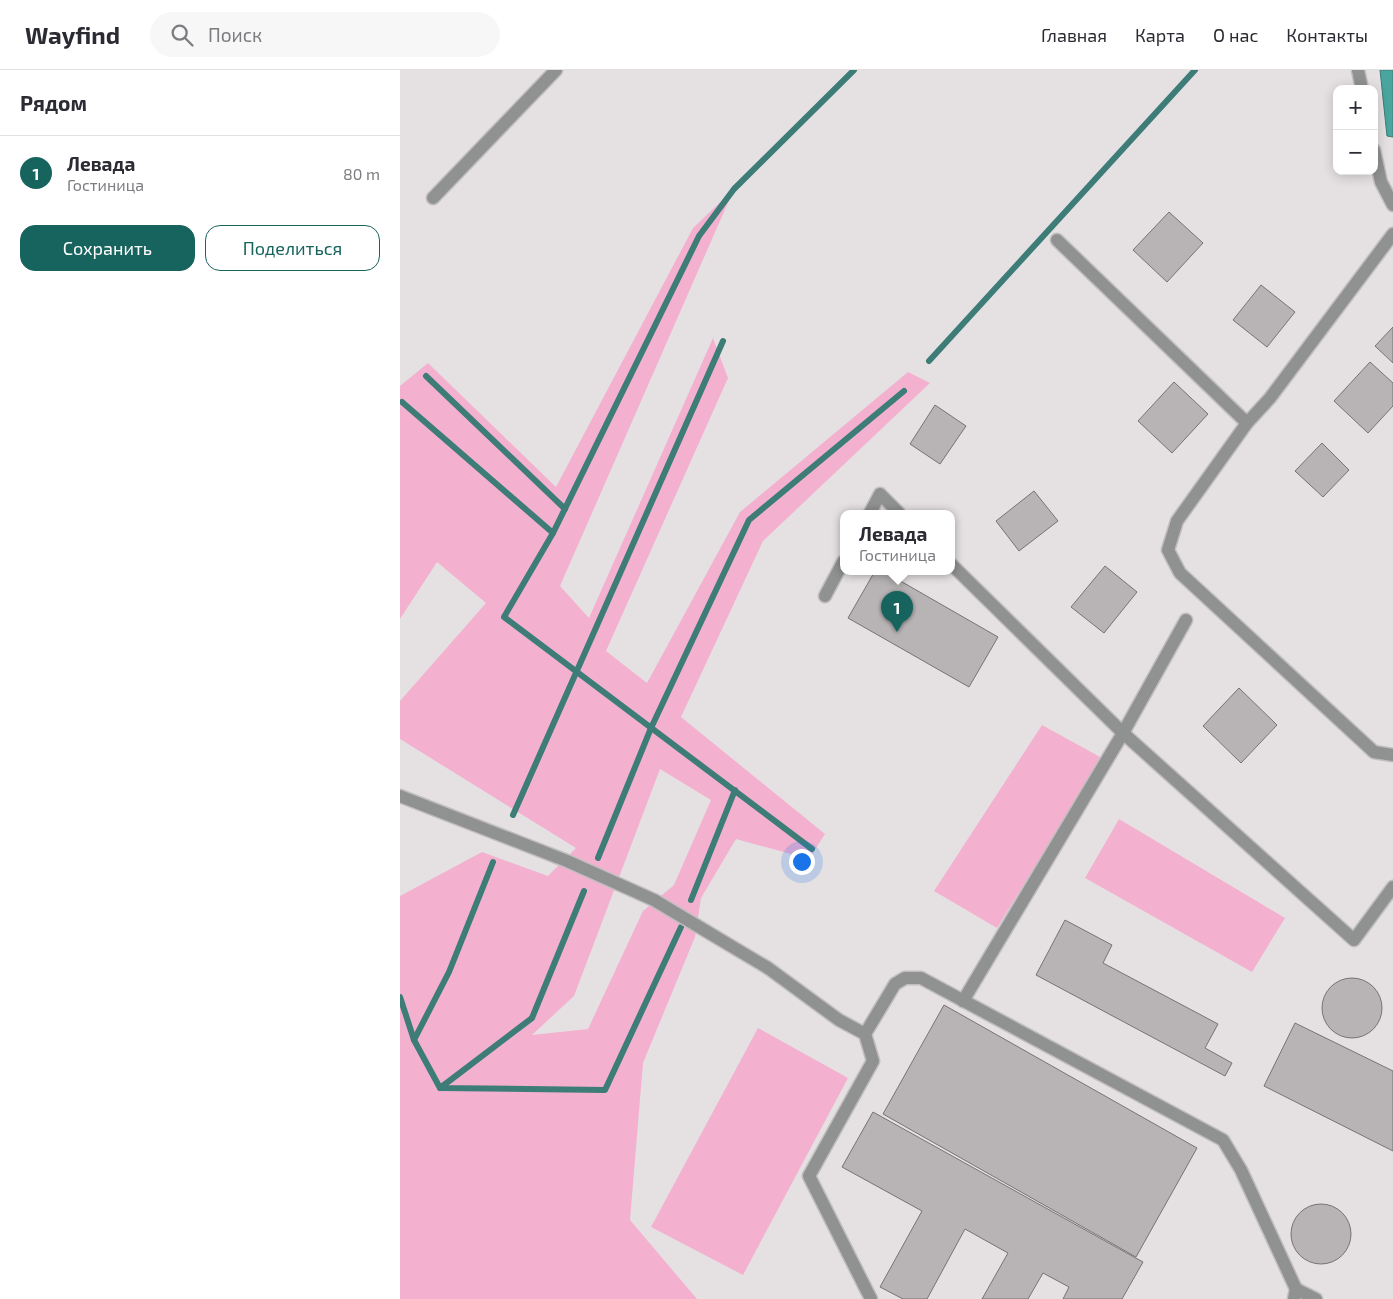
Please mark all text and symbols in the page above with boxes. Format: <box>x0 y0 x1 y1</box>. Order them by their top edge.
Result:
search box <box>150 12 500 57</box>
text: Wayfind <box>25 20 120 49</box>
icon: search <box>168 21 196 49</box>
text: Поиск <box>208 23 262 46</box>
text: Главная <box>1041 24 1107 46</box>
text: Карта <box>1135 24 1185 46</box>
text: О нас <box>1213 24 1258 46</box>
text: Контакты <box>1286 24 1368 46</box>
map controls <box>1333 85 1378 175</box>
button: + <box>1333 85 1378 130</box>
text: Рядом <box>20 90 87 115</box>
button: − <box>1333 130 1378 175</box>
text: Левада <box>67 152 135 175</box>
text: 1 <box>33 164 39 183</box>
text: 80 m <box>343 164 380 183</box>
text: Гостиница <box>67 175 144 194</box>
button: Сохранить <box>20 225 195 271</box>
button: Поделиться <box>205 225 380 271</box>
popup <box>840 510 955 575</box>
text: Левада <box>859 522 927 545</box>
text: Гостиница <box>859 545 936 564</box>
pin: 1 <box>881 591 913 632</box>
your location <box>789 849 815 875</box>

